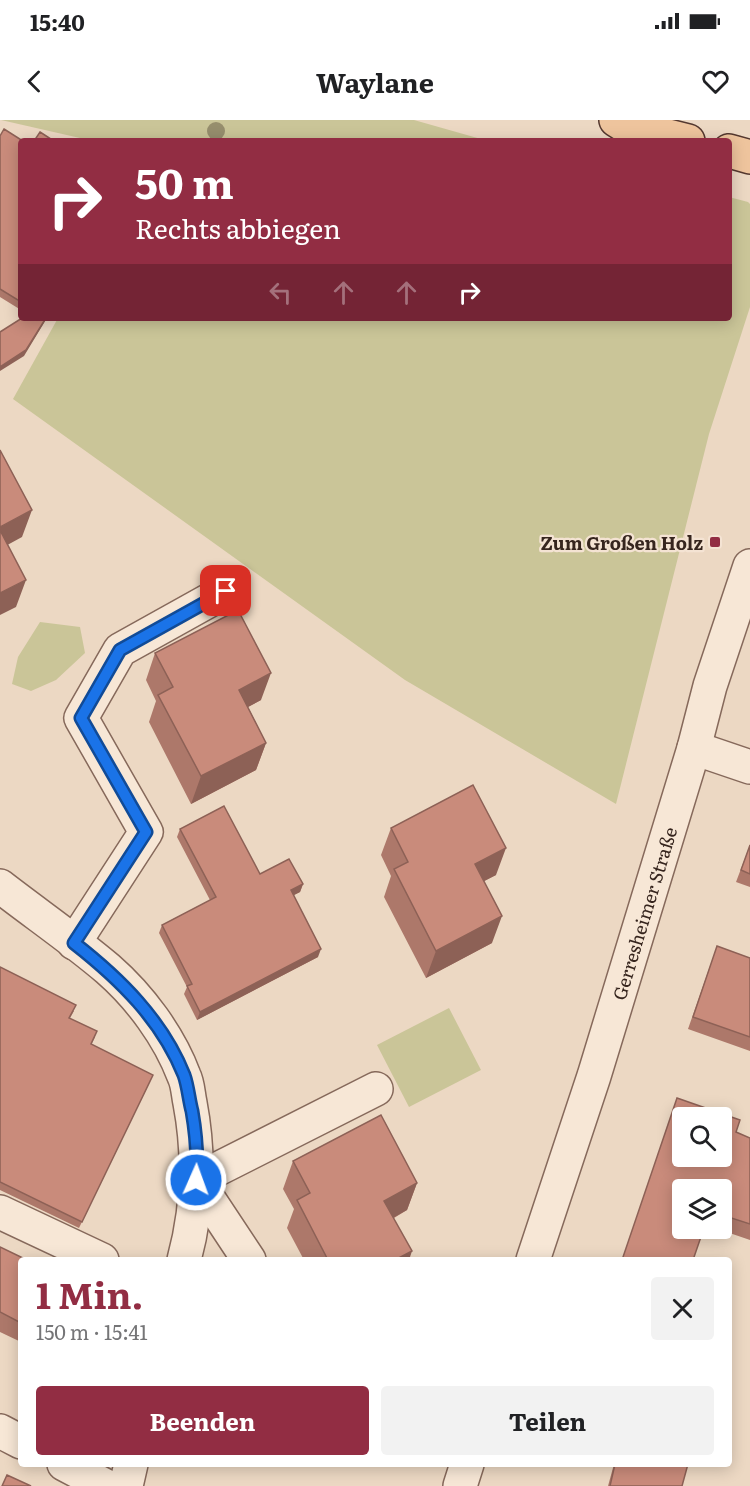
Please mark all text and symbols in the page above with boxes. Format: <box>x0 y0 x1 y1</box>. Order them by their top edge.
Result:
text: 15:40 <box>30 5 85 38</box>
text: Waylane <box>316 61 434 101</box>
icon: back <box>18 65 51 98</box>
icon: heart <box>699 65 732 98</box>
text: 50 m <box>135 150 234 212</box>
icon: right <box>36 162 114 240</box>
text: Rechts abbiegen <box>135 207 341 247</box>
icon: left <box>264 276 297 309</box>
icon: ahead <box>327 276 360 309</box>
icon: ahead <box>390 276 423 309</box>
icon: right <box>453 276 486 309</box>
place label: Zum Großen Holz <box>540 529 703 556</box>
marker: Zum Großen Holz <box>708 535 722 549</box>
pin <box>200 565 251 616</box>
icon: arrive <box>209 574 242 607</box>
street label: Gerresheimer Straße <box>604 823 683 1003</box>
map controls <box>672 1107 732 1239</box>
button: search <box>672 1107 732 1167</box>
position arrow <box>164 1148 228 1212</box>
button: layers <box>672 1179 732 1239</box>
text: 1 Min. <box>36 1267 143 1320</box>
button: close <box>651 1277 714 1340</box>
text: 150 m · 15:41 <box>36 1316 148 1346</box>
button: Beenden <box>36 1386 369 1455</box>
button: Teilen <box>381 1386 714 1455</box>

